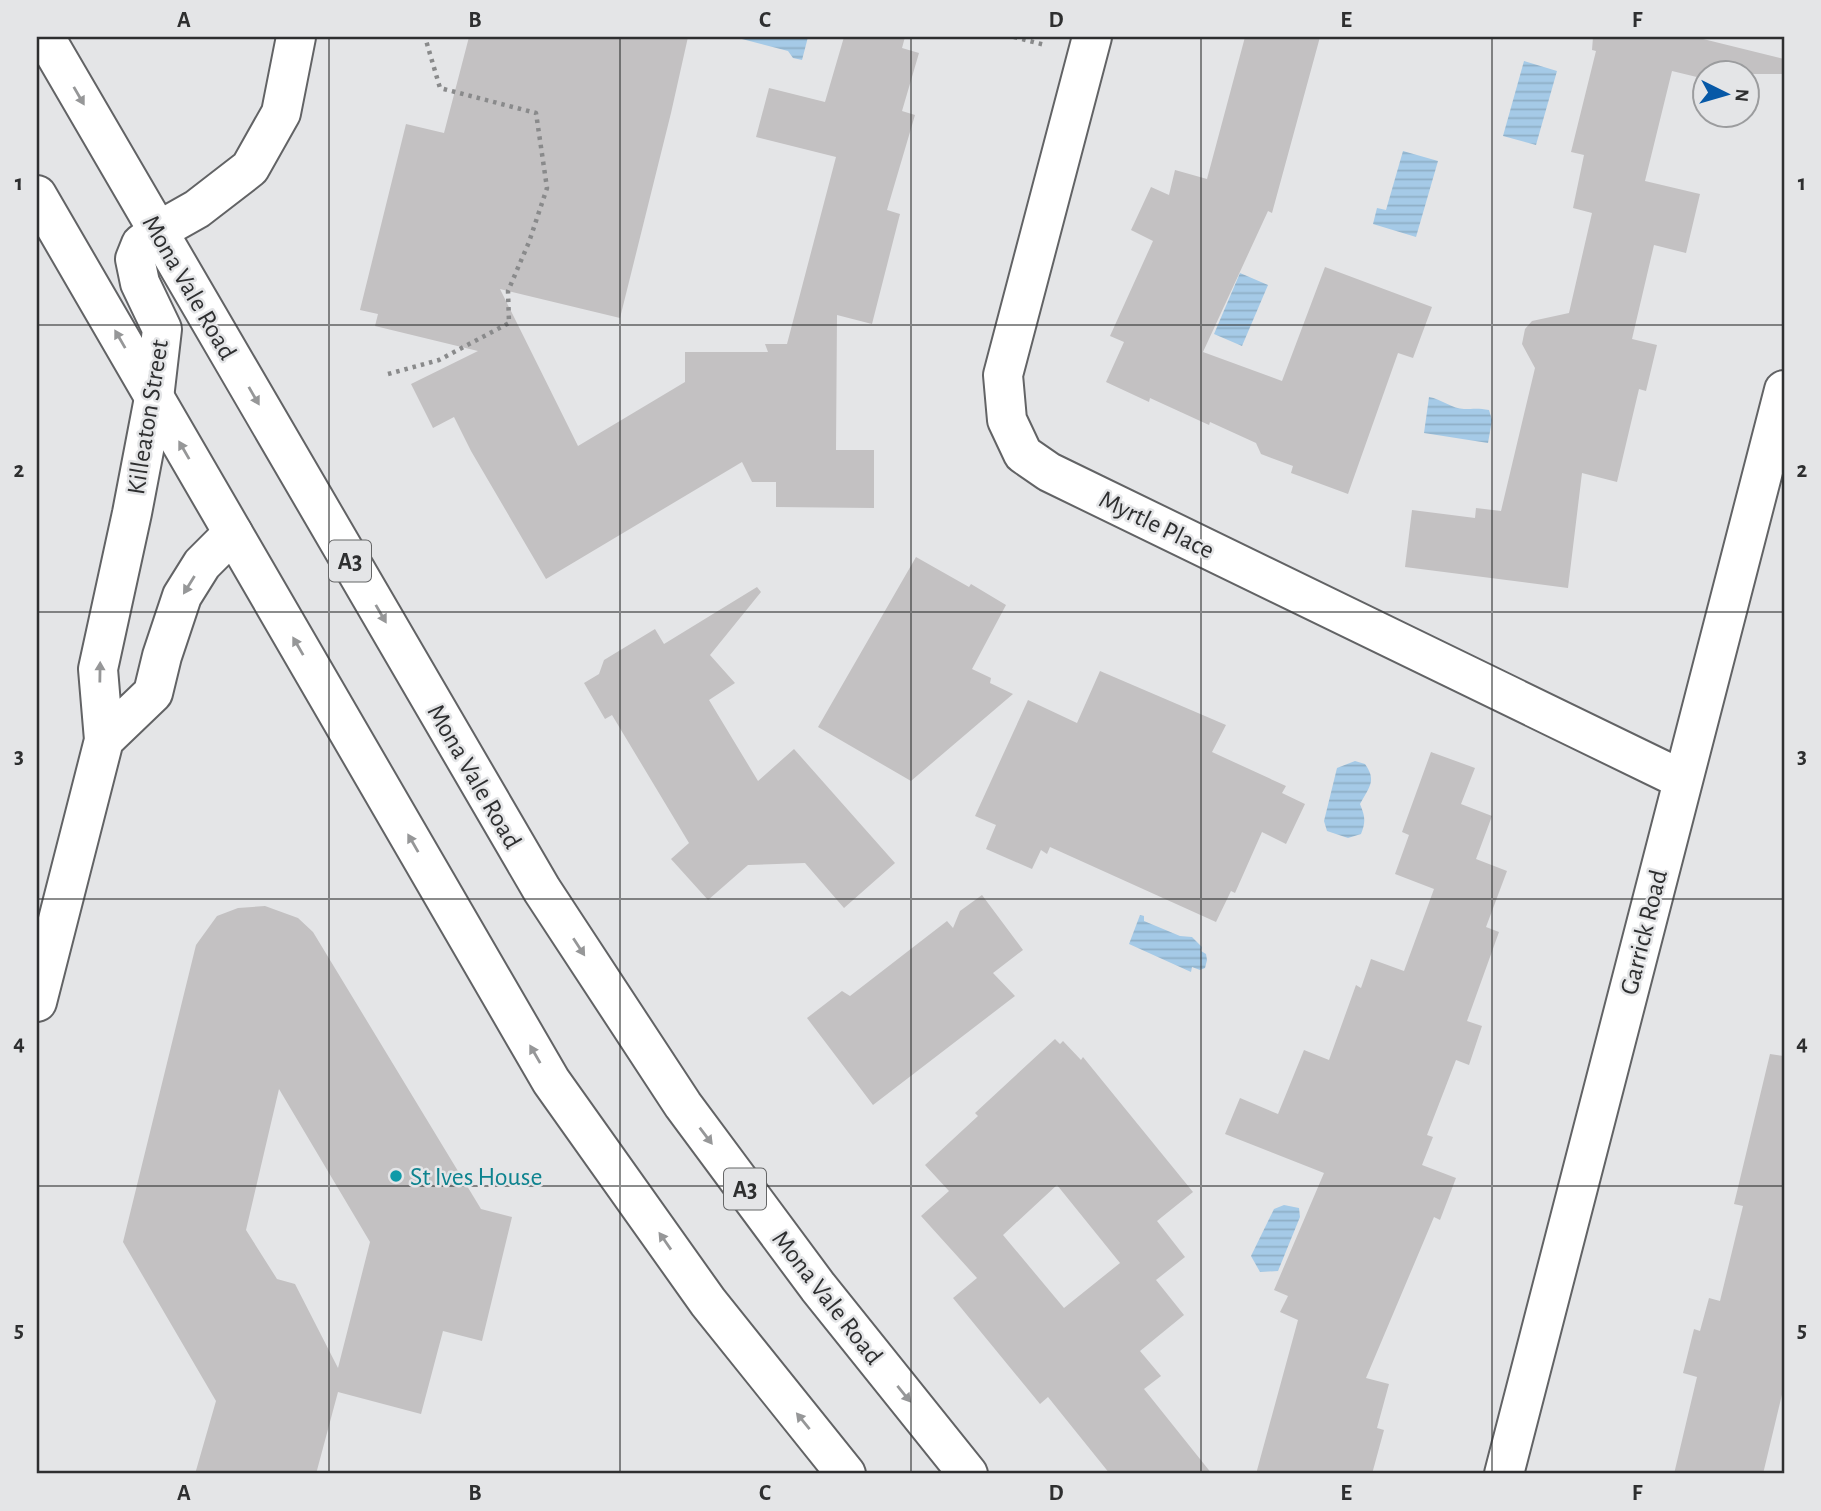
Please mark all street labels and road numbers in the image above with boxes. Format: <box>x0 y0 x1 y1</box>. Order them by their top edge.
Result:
street label: Mona Vale Road <box>137 211 241 364</box>
street label: Killeaton Street <box>123 338 173 497</box>
street label: Myrtle Place <box>1095 486 1218 564</box>
road number: A3 <box>329 540 371 582</box>
street label: Mona Vale Road <box>422 700 526 853</box>
street label: Garrick Road <box>1616 867 1672 998</box>
road number: A3 <box>724 1168 766 1210</box>
street label: Mona Vale Road <box>767 1226 887 1369</box>

